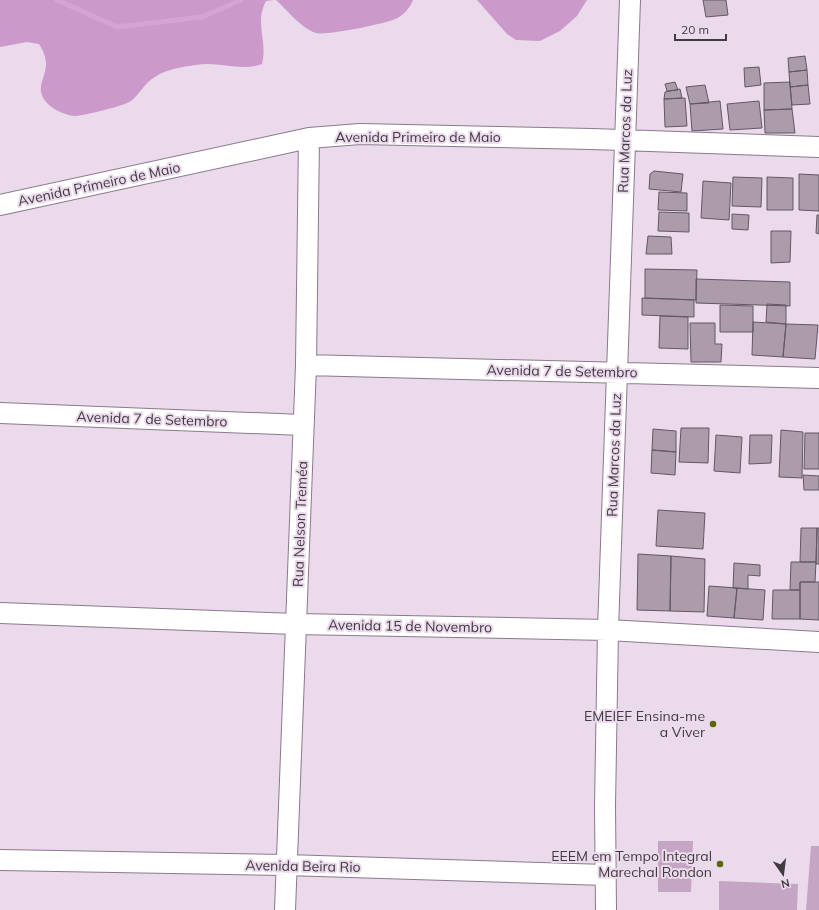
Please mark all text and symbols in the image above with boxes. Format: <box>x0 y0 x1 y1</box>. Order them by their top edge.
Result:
scale bar <box>675 16 726 42</box>
text: 20 m <box>681 22 709 37</box>
street label: Rua Marcos da Luz <box>614 69 636 193</box>
street label: Avenida Primeiro de Maio <box>335 128 501 146</box>
street label: Avenida Primeiro de Maio <box>16 158 182 210</box>
street label: Avenida 7 de Setembro <box>486 361 638 381</box>
street label: Rua Marcos da Luz <box>603 393 625 517</box>
street label: Avenida 7 de Setembro <box>76 407 228 431</box>
street label: Rua Nelson Treméa <box>289 461 311 587</box>
street label: Avenida 15 de Novembro <box>328 616 492 636</box>
place label: EMEIEF Ensina-me a Viver <box>584 707 706 741</box>
marker: EMEIEF Ensina-me a Viver <box>708 719 718 729</box>
place label: EEEM em Tempo Integral Marechal Rondon <box>551 847 712 881</box>
north arrow <box>763 854 803 894</box>
street label: Avenida Beira Rio <box>245 856 361 876</box>
marker: EEEM em Tempo Integral Marechal Rondon <box>715 859 725 869</box>
text: N <box>780 876 791 892</box>

